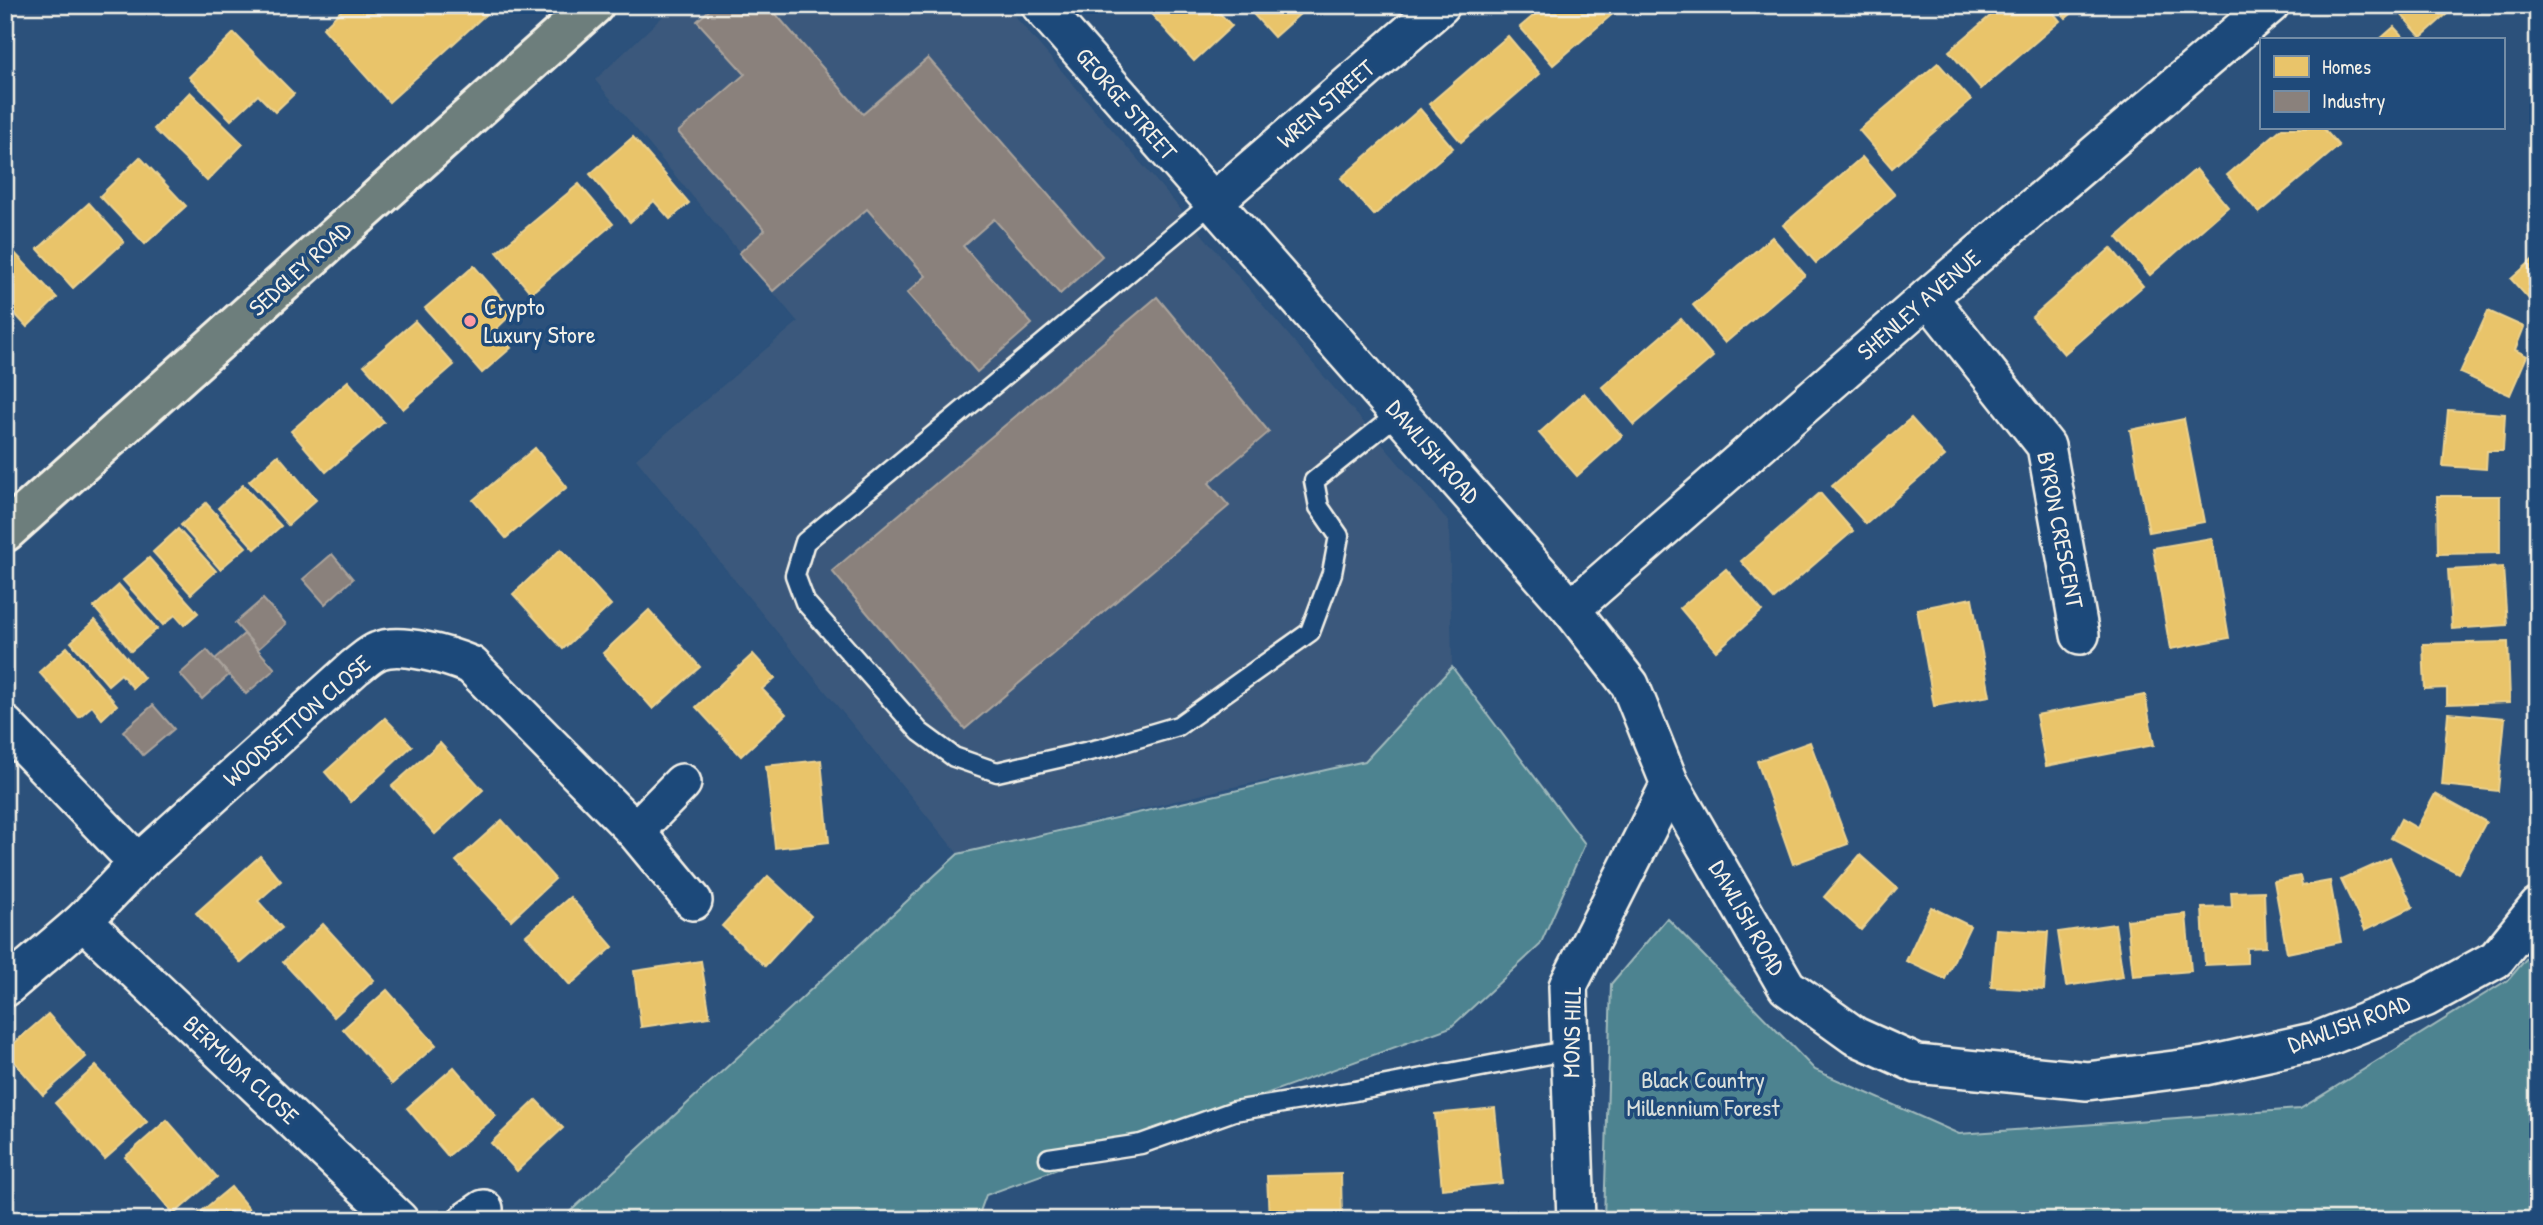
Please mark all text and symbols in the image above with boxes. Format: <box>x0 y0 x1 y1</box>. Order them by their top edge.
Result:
legend <box>2260 38 2504 130</box>
street label: GEORGE STREET <box>1069 40 1185 167</box>
street label: WREN STREET <box>1269 51 1382 155</box>
text: Homes <box>2322 52 2371 81</box>
text: Industry <box>2322 86 2385 115</box>
street label: SEDGLEY ROAD <box>241 213 358 323</box>
street label: SHENLEY AVENUE <box>1850 242 1987 367</box>
place label: Crypto Luxury Store <box>484 290 596 350</box>
marker: Crypto Luxury Store <box>462 313 478 329</box>
street label: DAWLISH ROAD <box>1380 393 1488 510</box>
street label: BYRON CRESCENT <box>2030 449 2092 612</box>
street label: WOODSETTON CLOSE <box>216 647 377 793</box>
street label: DAWLISH ROAD <box>1702 854 1794 981</box>
street label: MONS HILL <box>1554 986 1588 1078</box>
street label: DAWLISH ROAD <box>2283 986 2415 1060</box>
street label: BERMUDA CLOSE <box>177 1007 307 1131</box>
park label: Black Country Millennium Forest <box>1626 1063 1780 1123</box>

